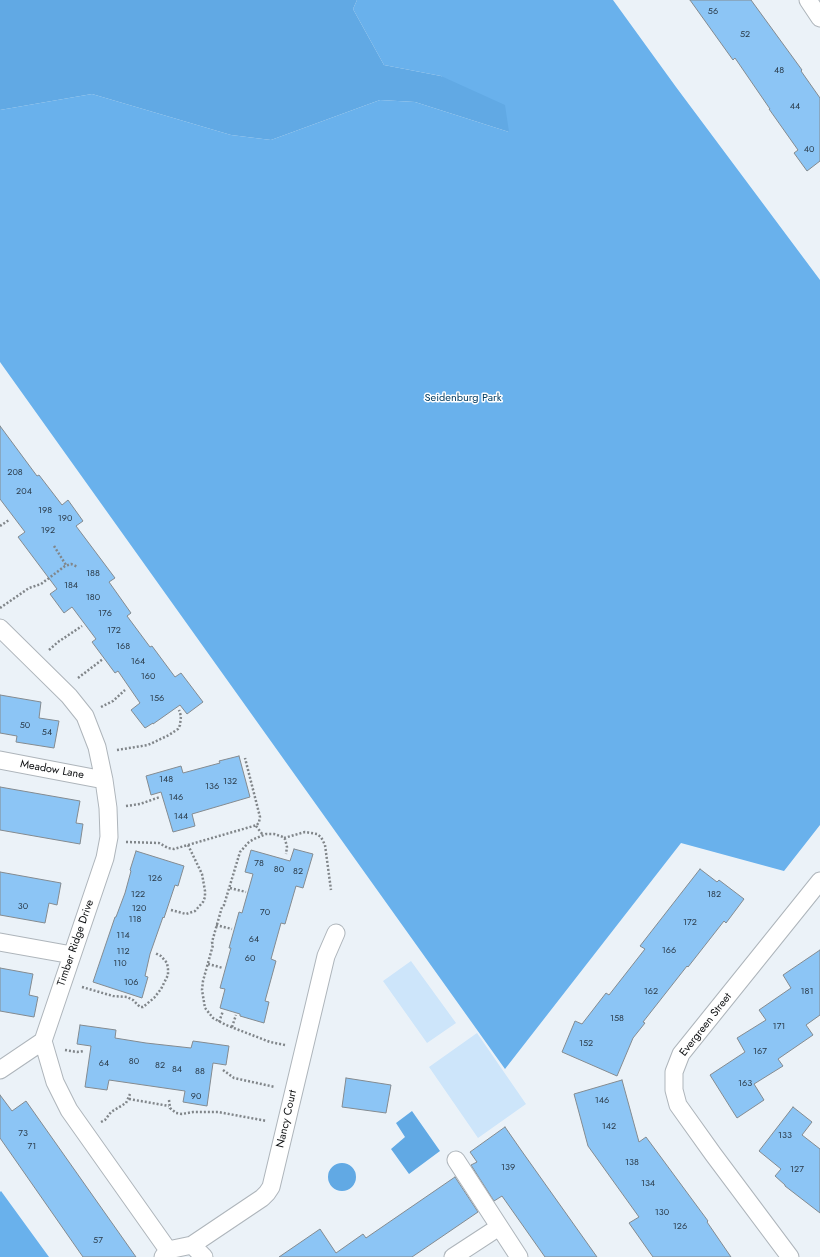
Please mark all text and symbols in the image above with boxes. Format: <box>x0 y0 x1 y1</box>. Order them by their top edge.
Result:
house number: 56 <box>708 7 718 17</box>
house number: 52 <box>740 30 750 40</box>
house number: 48 <box>774 66 784 76</box>
house number: 44 <box>790 102 800 112</box>
house number: 40 <box>804 145 814 155</box>
park label: Seidenburg Park <box>424 391 502 405</box>
house number: 208 <box>7 468 23 478</box>
house number: 204 <box>16 487 32 497</box>
house number: 198 <box>38 506 52 516</box>
house number: 190 <box>58 514 72 524</box>
house number: 192 <box>41 526 55 536</box>
house number: 188 <box>86 569 100 579</box>
house number: 184 <box>64 581 78 591</box>
house number: 180 <box>86 593 100 603</box>
house number: 176 <box>98 609 112 619</box>
house number: 172 <box>107 626 121 636</box>
house number: 168 <box>116 642 130 652</box>
house number: 164 <box>131 657 145 667</box>
house number: 160 <box>141 672 155 682</box>
house number: 156 <box>150 694 164 704</box>
house number: 50 <box>20 721 30 731</box>
house number: 54 <box>42 728 52 738</box>
street label: Meadow Lane <box>19 758 85 782</box>
house number: 148 <box>159 775 173 785</box>
house number: 132 <box>223 777 237 787</box>
house number: 136 <box>205 782 219 792</box>
house number: 146 <box>169 793 183 803</box>
house number: 144 <box>174 812 188 822</box>
house number: 78 <box>254 859 264 869</box>
house number: 80 <box>274 865 284 875</box>
house number: 82 <box>293 867 303 877</box>
house number: 126 <box>148 874 162 884</box>
house number: 122 <box>131 890 145 900</box>
house number: 182 <box>707 890 721 900</box>
street label: Timber Ridge Drive <box>55 898 97 988</box>
house number: 30 <box>18 902 28 912</box>
house number: 120 <box>132 904 146 914</box>
house number: 70 <box>260 908 270 918</box>
house number: 118 <box>128 915 142 925</box>
house number: 172 <box>683 918 697 928</box>
house number: 114 <box>116 931 130 941</box>
house number: 64 <box>249 935 259 945</box>
house number: 166 <box>662 946 676 956</box>
house number: 112 <box>116 947 130 957</box>
house number: 60 <box>245 954 255 964</box>
house number: 110 <box>113 959 127 969</box>
house number: 106 <box>124 978 138 988</box>
house number: 162 <box>644 987 658 997</box>
house number: 181 <box>800 987 814 997</box>
street label: Evergreen Street <box>677 991 735 1059</box>
house number: 158 <box>610 1014 624 1024</box>
house number: 171 <box>773 1022 785 1032</box>
house number: 152 <box>579 1039 593 1049</box>
house number: 167 <box>753 1047 767 1057</box>
house number: 80 <box>129 1057 139 1067</box>
house number: 64 <box>99 1059 109 1069</box>
house number: 82 <box>155 1061 165 1071</box>
house number: 84 <box>172 1065 182 1075</box>
house number: 88 <box>195 1067 205 1077</box>
house number: 163 <box>738 1079 752 1089</box>
street label: Nancy Court <box>274 1089 300 1149</box>
house number: 90 <box>191 1092 201 1102</box>
house number: 146 <box>595 1096 609 1106</box>
house number: 142 <box>602 1122 616 1132</box>
house number: 73 <box>18 1129 28 1139</box>
house number: 133 <box>778 1131 792 1141</box>
house number: 71 <box>28 1142 36 1152</box>
house number: 138 <box>625 1158 639 1168</box>
house number: 139 <box>501 1163 515 1173</box>
house number: 127 <box>790 1165 804 1175</box>
house number: 134 <box>641 1179 655 1189</box>
house number: 130 <box>655 1208 669 1218</box>
house number: 126 <box>673 1222 687 1232</box>
house number: 57 <box>93 1236 103 1246</box>

